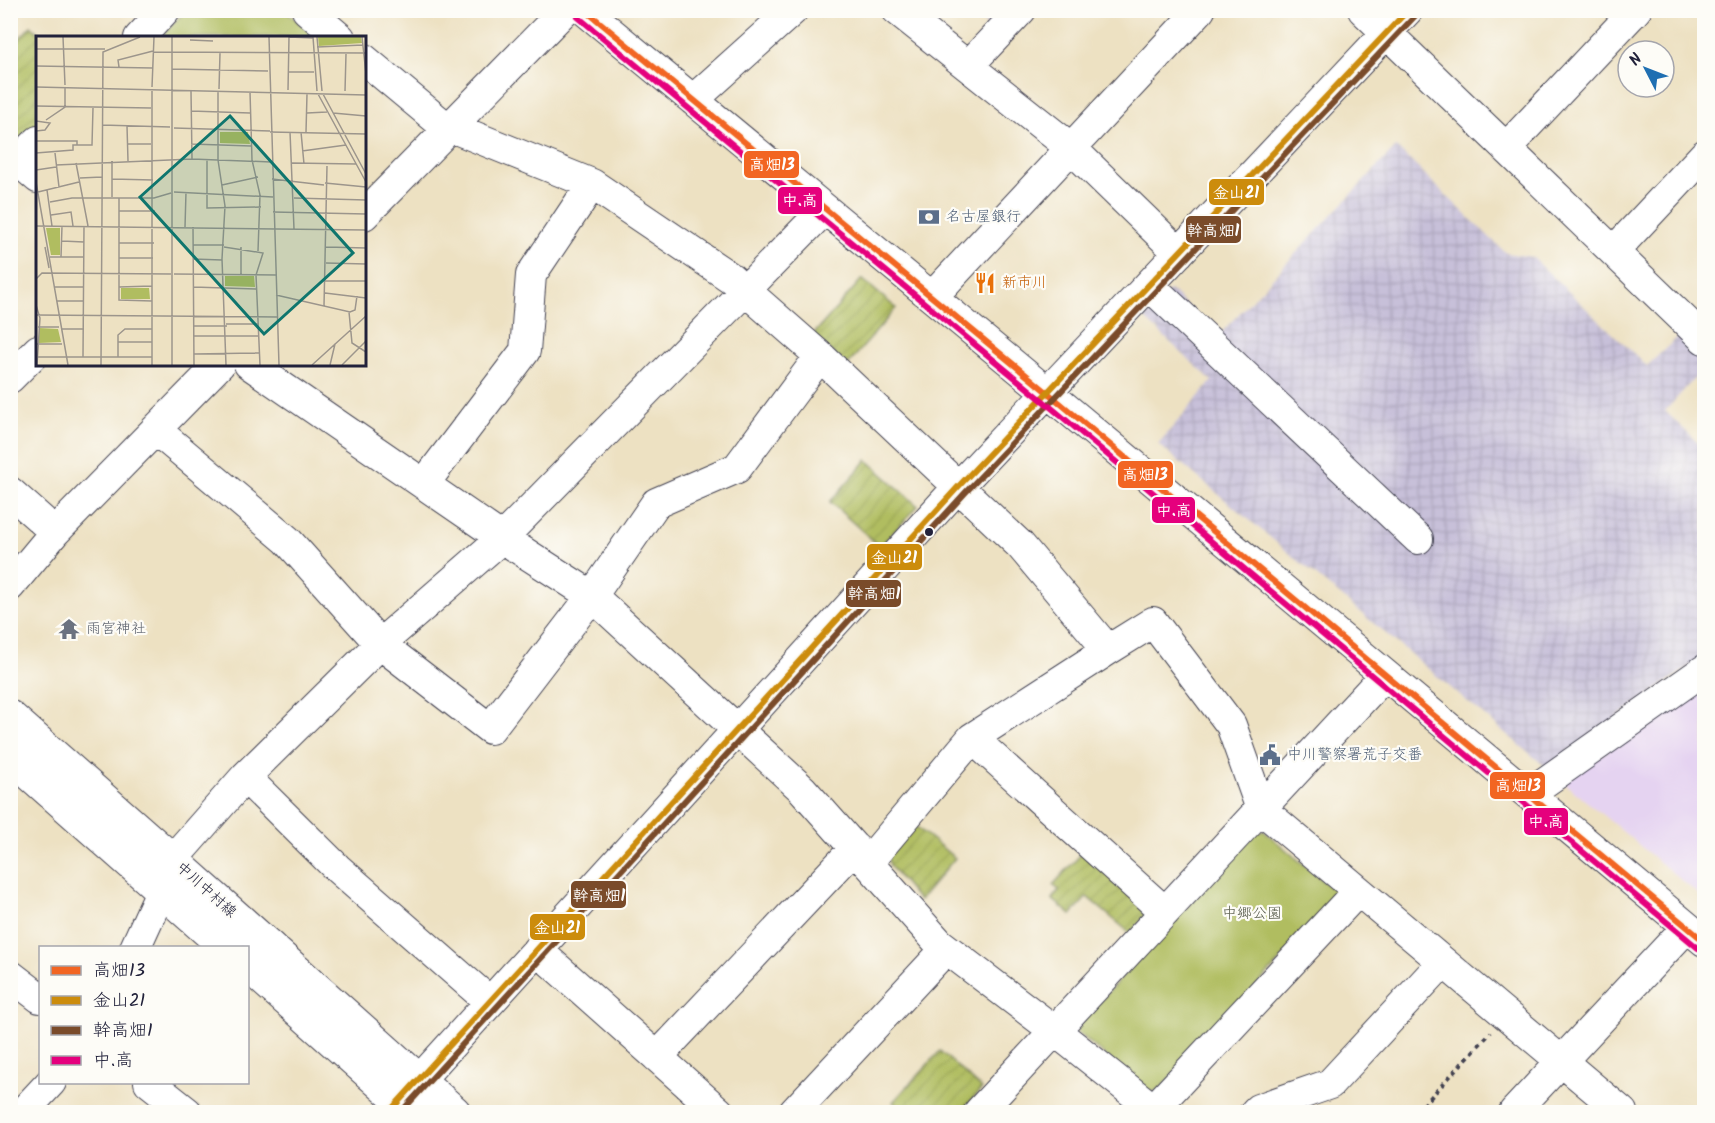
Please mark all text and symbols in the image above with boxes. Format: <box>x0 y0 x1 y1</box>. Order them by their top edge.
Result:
inset map <box>36 36 366 366</box>
north arrow <box>1616 39 1676 99</box>
text: N <box>1623 48 1649 72</box>
line badge: 高畑13 <box>743 150 800 179</box>
text: 高畑13 <box>749 153 795 178</box>
line badge: 金山21 <box>1208 178 1265 206</box>
text: 金山21 <box>1213 181 1259 206</box>
line badge: 中.高 <box>777 186 823 215</box>
text: 中.高 <box>782 189 818 214</box>
bank icon: 名古屋銀行 <box>917 205 941 229</box>
place label: 名古屋銀行 <box>946 205 1021 229</box>
line badge: 幹高畑1 <box>1185 215 1242 244</box>
text: 幹高畑1 <box>1187 219 1240 244</box>
restaurant icon: 新市川 <box>973 271 997 295</box>
place label: 新市川 <box>1002 271 1047 295</box>
line badge: 高畑13 <box>1117 460 1174 489</box>
text: 高畑13 <box>1122 463 1168 488</box>
line badge: 中.高 <box>1151 496 1196 524</box>
text: 中.高 <box>1156 499 1192 524</box>
unlabelled marker <box>923 526 935 538</box>
line badge: 金山21 <box>866 543 923 571</box>
text: 金山21 <box>871 546 917 571</box>
line badge: 幹高畑1 <box>845 579 902 608</box>
text: 幹高畑1 <box>848 582 901 607</box>
temple icon: 雨宮神社 <box>57 617 81 641</box>
place label: 雨宮神社 <box>86 617 146 641</box>
public building icon: 中川警察署荒子交番 <box>1258 743 1282 767</box>
place label: 中川警察署荒子交番 <box>1287 743 1422 767</box>
line badge: 高畑13 <box>1489 771 1546 800</box>
text: 高畑13 <box>1495 774 1541 799</box>
line badge: 中.高 <box>1523 807 1569 836</box>
text: 中.高 <box>1528 810 1564 835</box>
street label: 中川中村線 <box>170 856 242 924</box>
line badge: 幹高畑1 <box>570 880 627 909</box>
text: 幹高畑1 <box>573 884 626 909</box>
park label: 中郷公園 <box>1222 902 1282 926</box>
line badge: 金山21 <box>529 913 586 941</box>
text: 金山21 <box>534 916 580 941</box>
legend <box>39 946 249 1084</box>
text: 高畑13 <box>93 957 145 986</box>
text: 金山21 <box>93 987 145 1016</box>
text: 幹高畑1 <box>93 1017 153 1046</box>
text: 中.高 <box>93 1047 133 1076</box>

